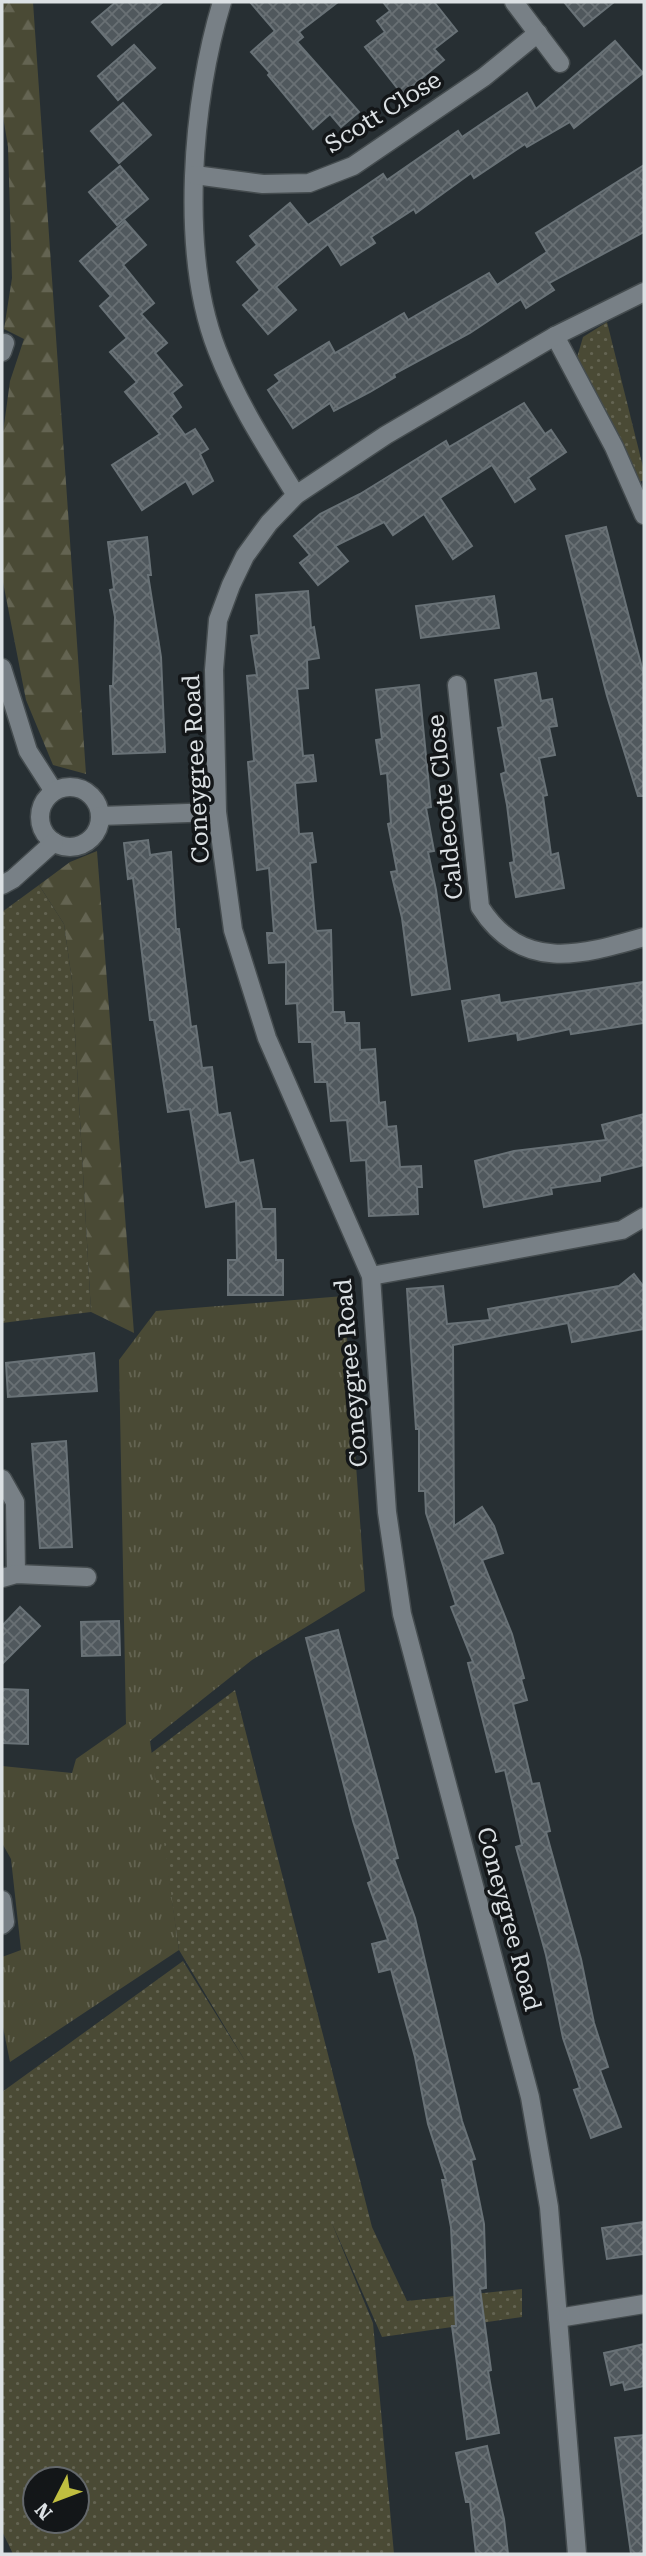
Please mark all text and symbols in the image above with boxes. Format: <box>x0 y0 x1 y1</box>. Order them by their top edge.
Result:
street label: Scott Close <box>320 65 446 159</box>
street label: Coneygree Road <box>177 674 215 864</box>
street label: Caldecote Close <box>421 713 469 901</box>
street label: Coneygree Road <box>329 1278 373 1468</box>
street label: Coneygree Road <box>471 1824 547 2014</box>
north arrow <box>21 2465 91 2535</box>
text: N <box>30 2498 57 2524</box>

